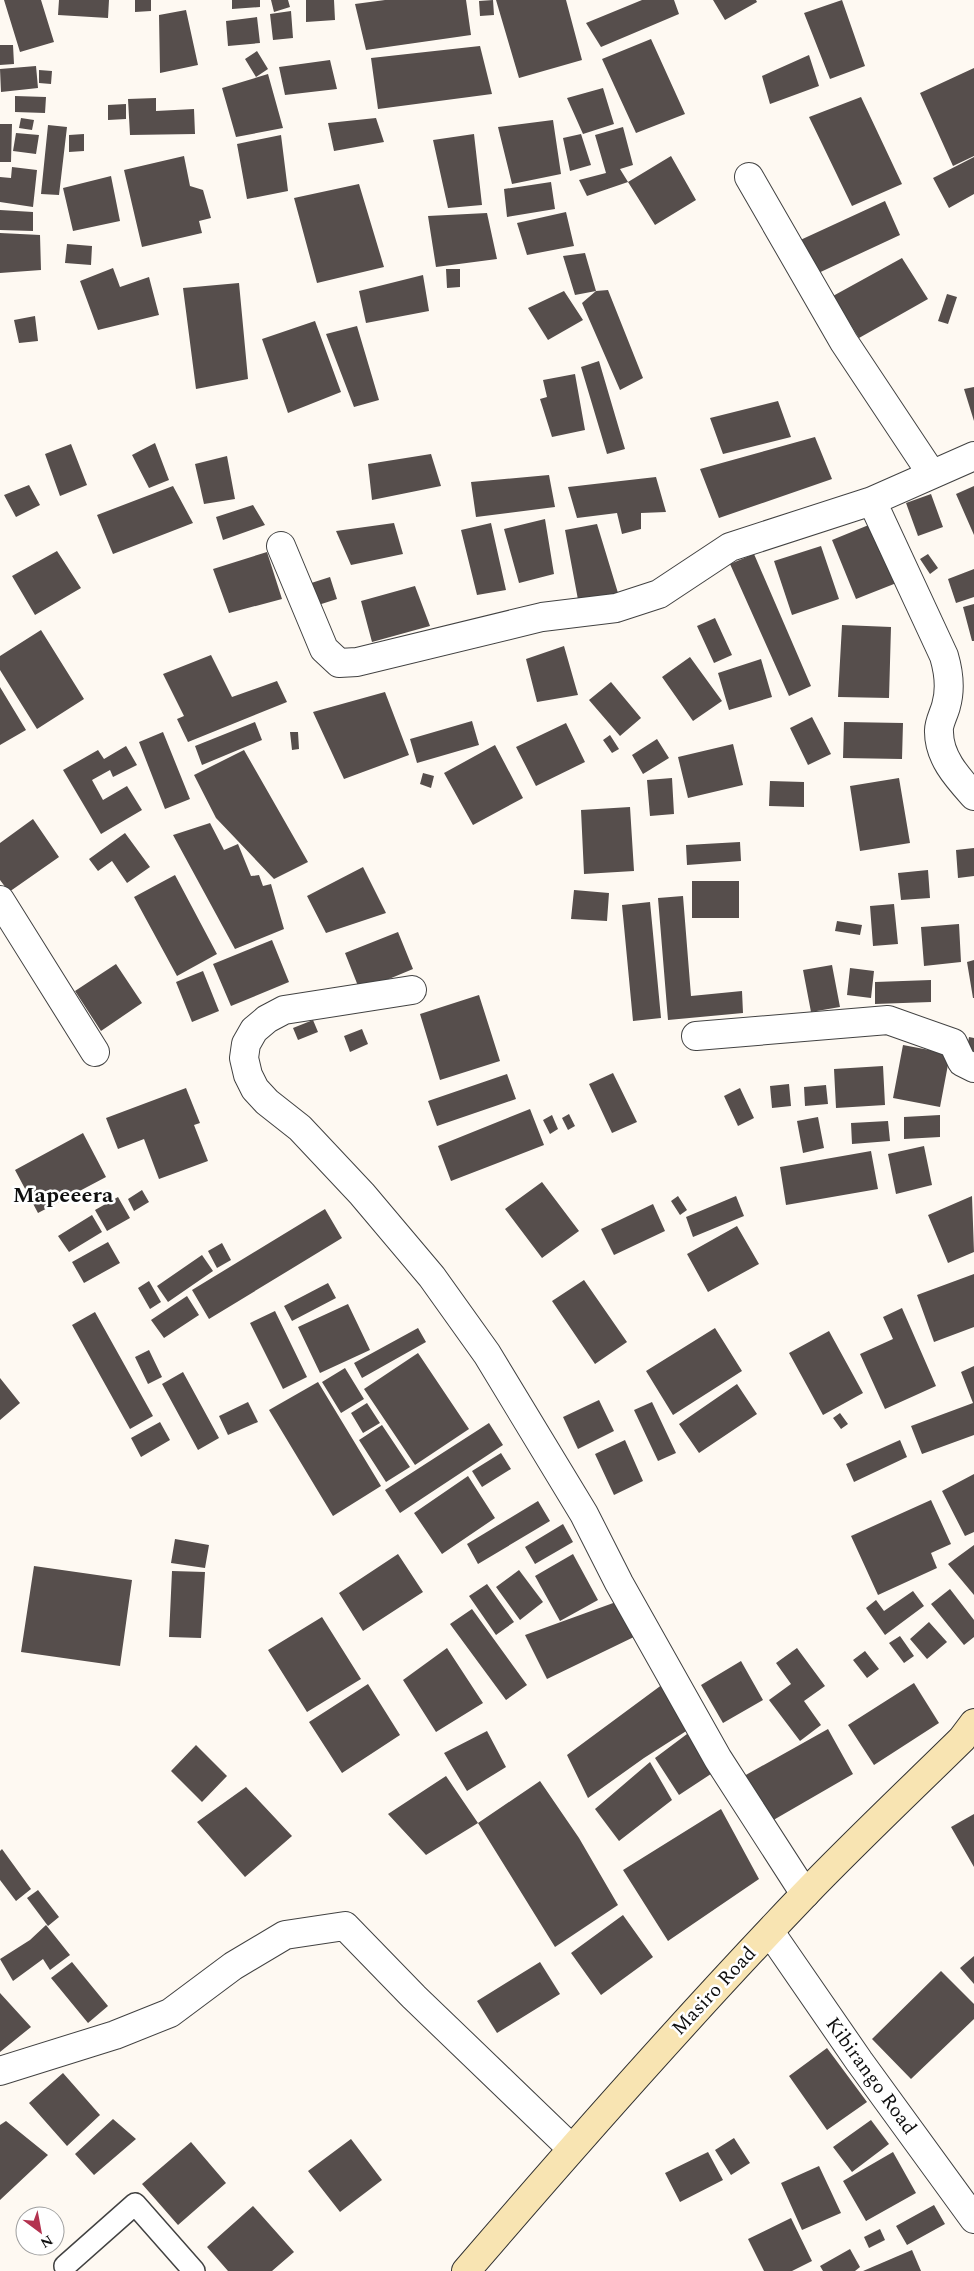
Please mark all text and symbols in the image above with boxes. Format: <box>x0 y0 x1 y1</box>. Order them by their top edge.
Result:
district label: Mapeeera <box>13 1179 114 1212</box>
street label: Masiro Road <box>665 1940 763 2042</box>
street label: Kibirango Road <box>818 2011 924 2141</box>
north arrow <box>15 2206 65 2256</box>
text: N <box>36 2230 57 2254</box>

